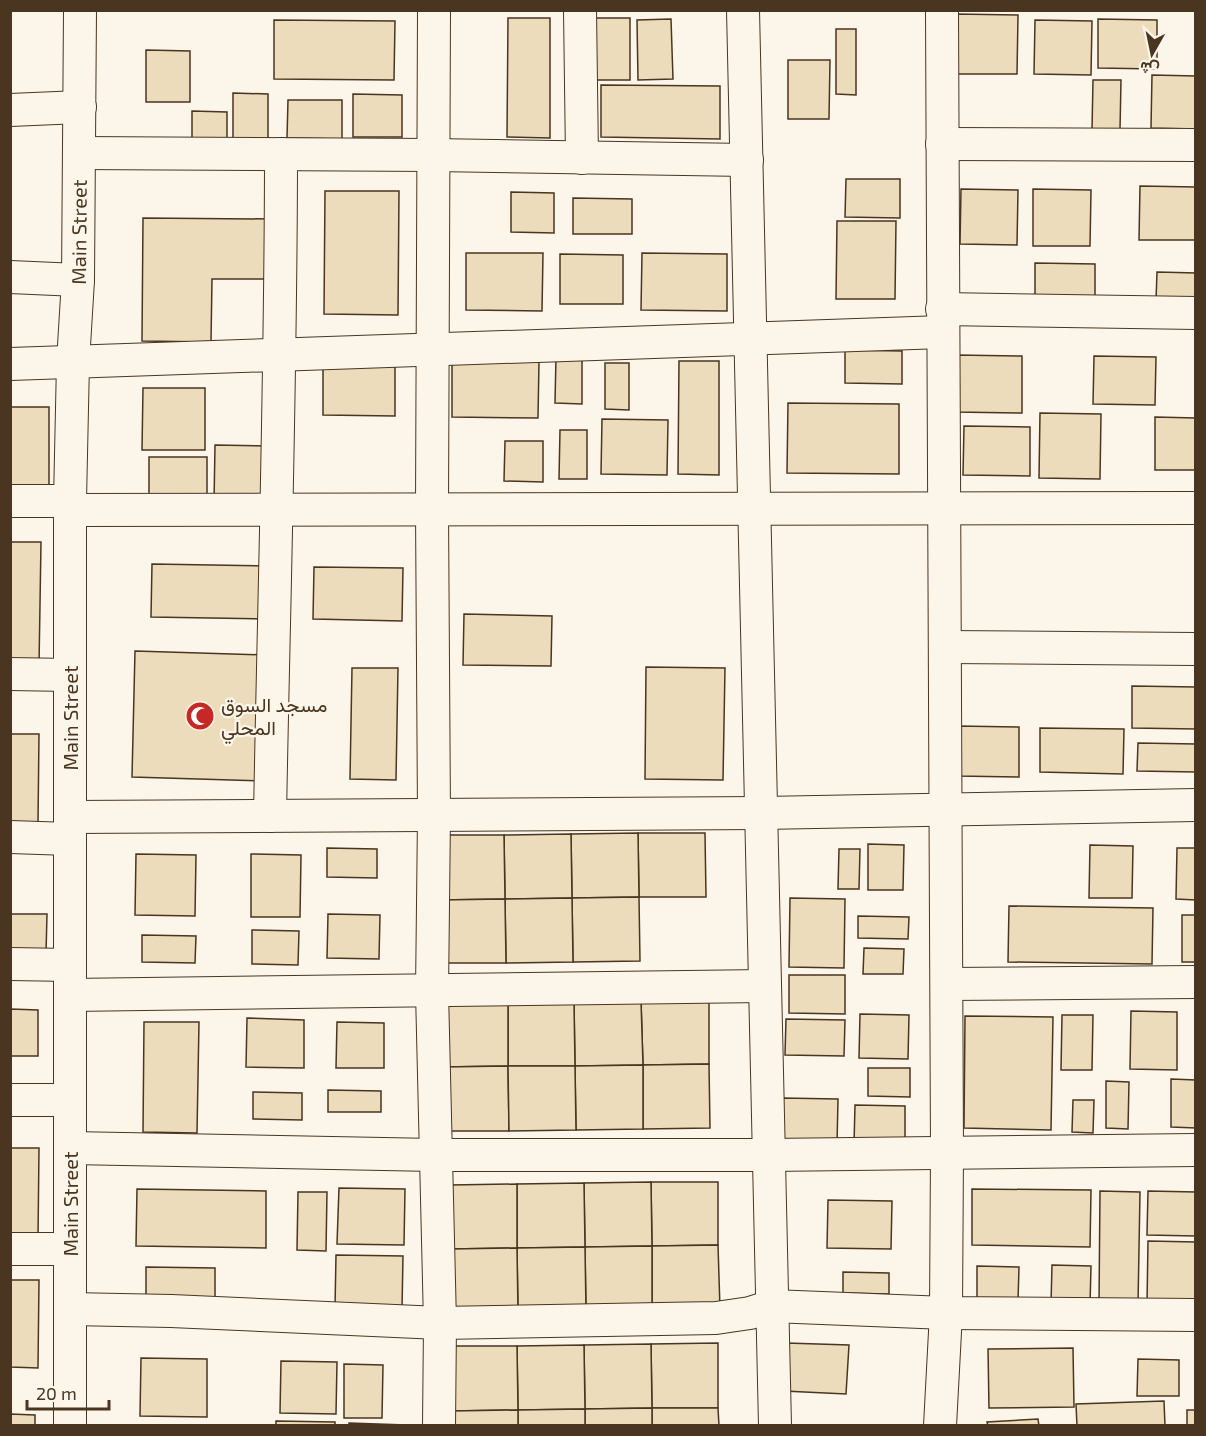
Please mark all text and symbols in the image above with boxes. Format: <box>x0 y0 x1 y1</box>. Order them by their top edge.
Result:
north arrow <box>1122 24 1182 84</box>
text: ش <box>1139 57 1161 80</box>
street label: Main Street <box>66 179 91 285</box>
street label: Main Street <box>58 665 82 771</box>
place label: مسجد السوق المحلي <box>221 692 327 745</box>
mosque icon: مسجد السوق المحلي <box>184 700 216 732</box>
street label: Main Street <box>58 1151 82 1257</box>
scale bar <box>27 1373 110 1411</box>
text: 20 m <box>36 1382 77 1404</box>

